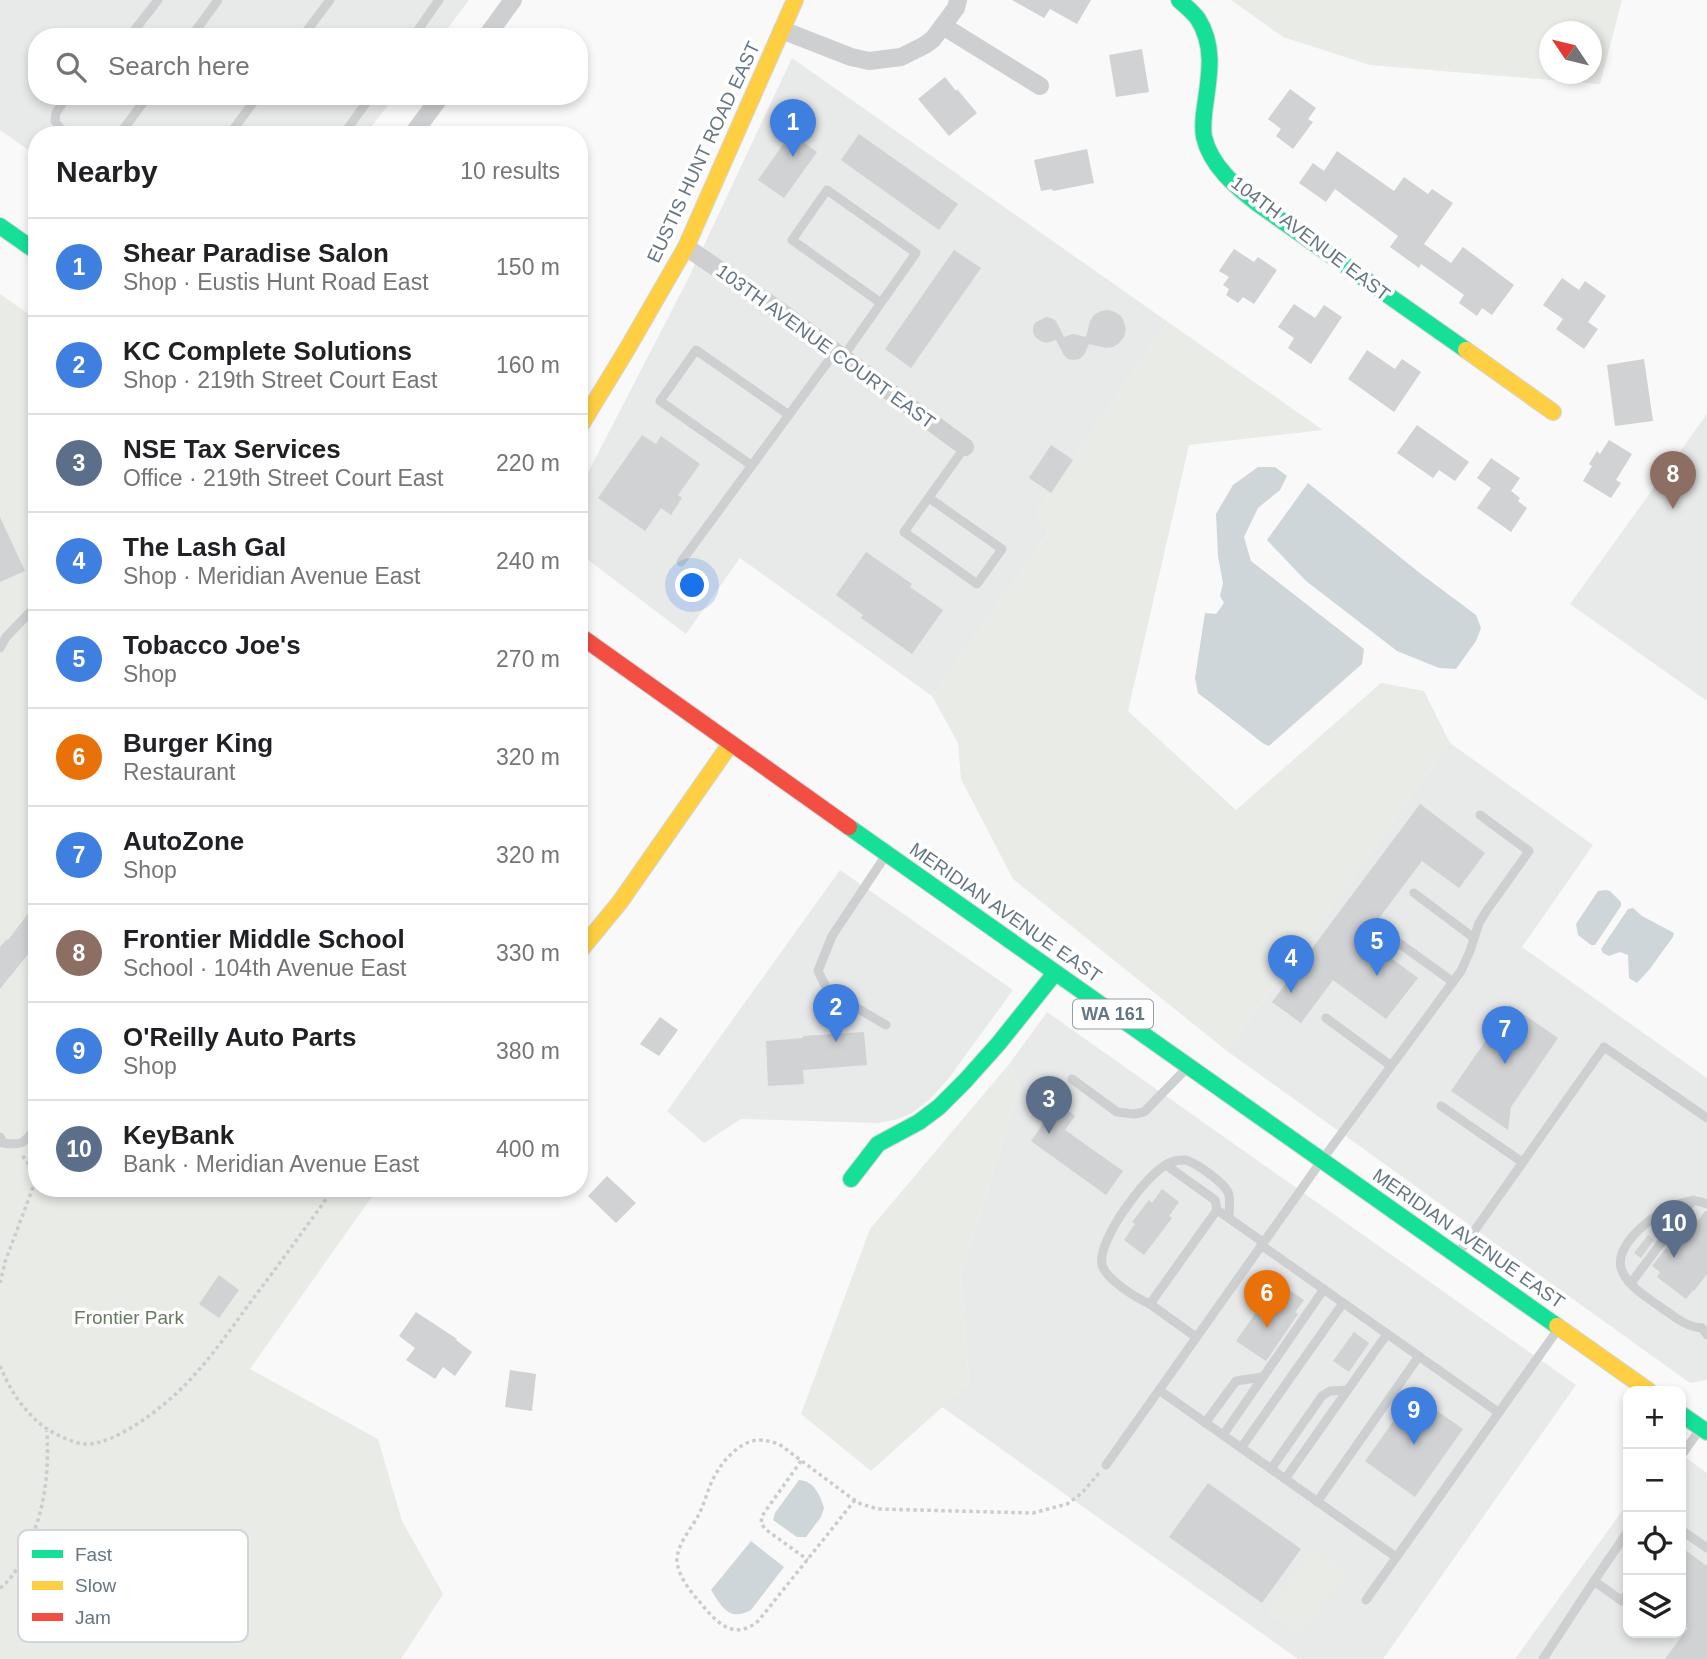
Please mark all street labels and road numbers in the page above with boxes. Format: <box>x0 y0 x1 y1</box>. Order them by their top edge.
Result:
street label: EUSTIS HUNT ROAD EAST <box>643 38 764 266</box>
street label: 104TH AVENUE EAST <box>1227 172 1394 305</box>
street label: 103TH AVENUE COURT EAST <box>712 260 939 433</box>
street label: MERIDIAN AVENUE EAST <box>906 838 1106 987</box>
road number: WA 161 <box>1073 1000 1153 1028</box>
street label: MERIDIAN AVENUE EAST <box>1369 1164 1569 1313</box>

